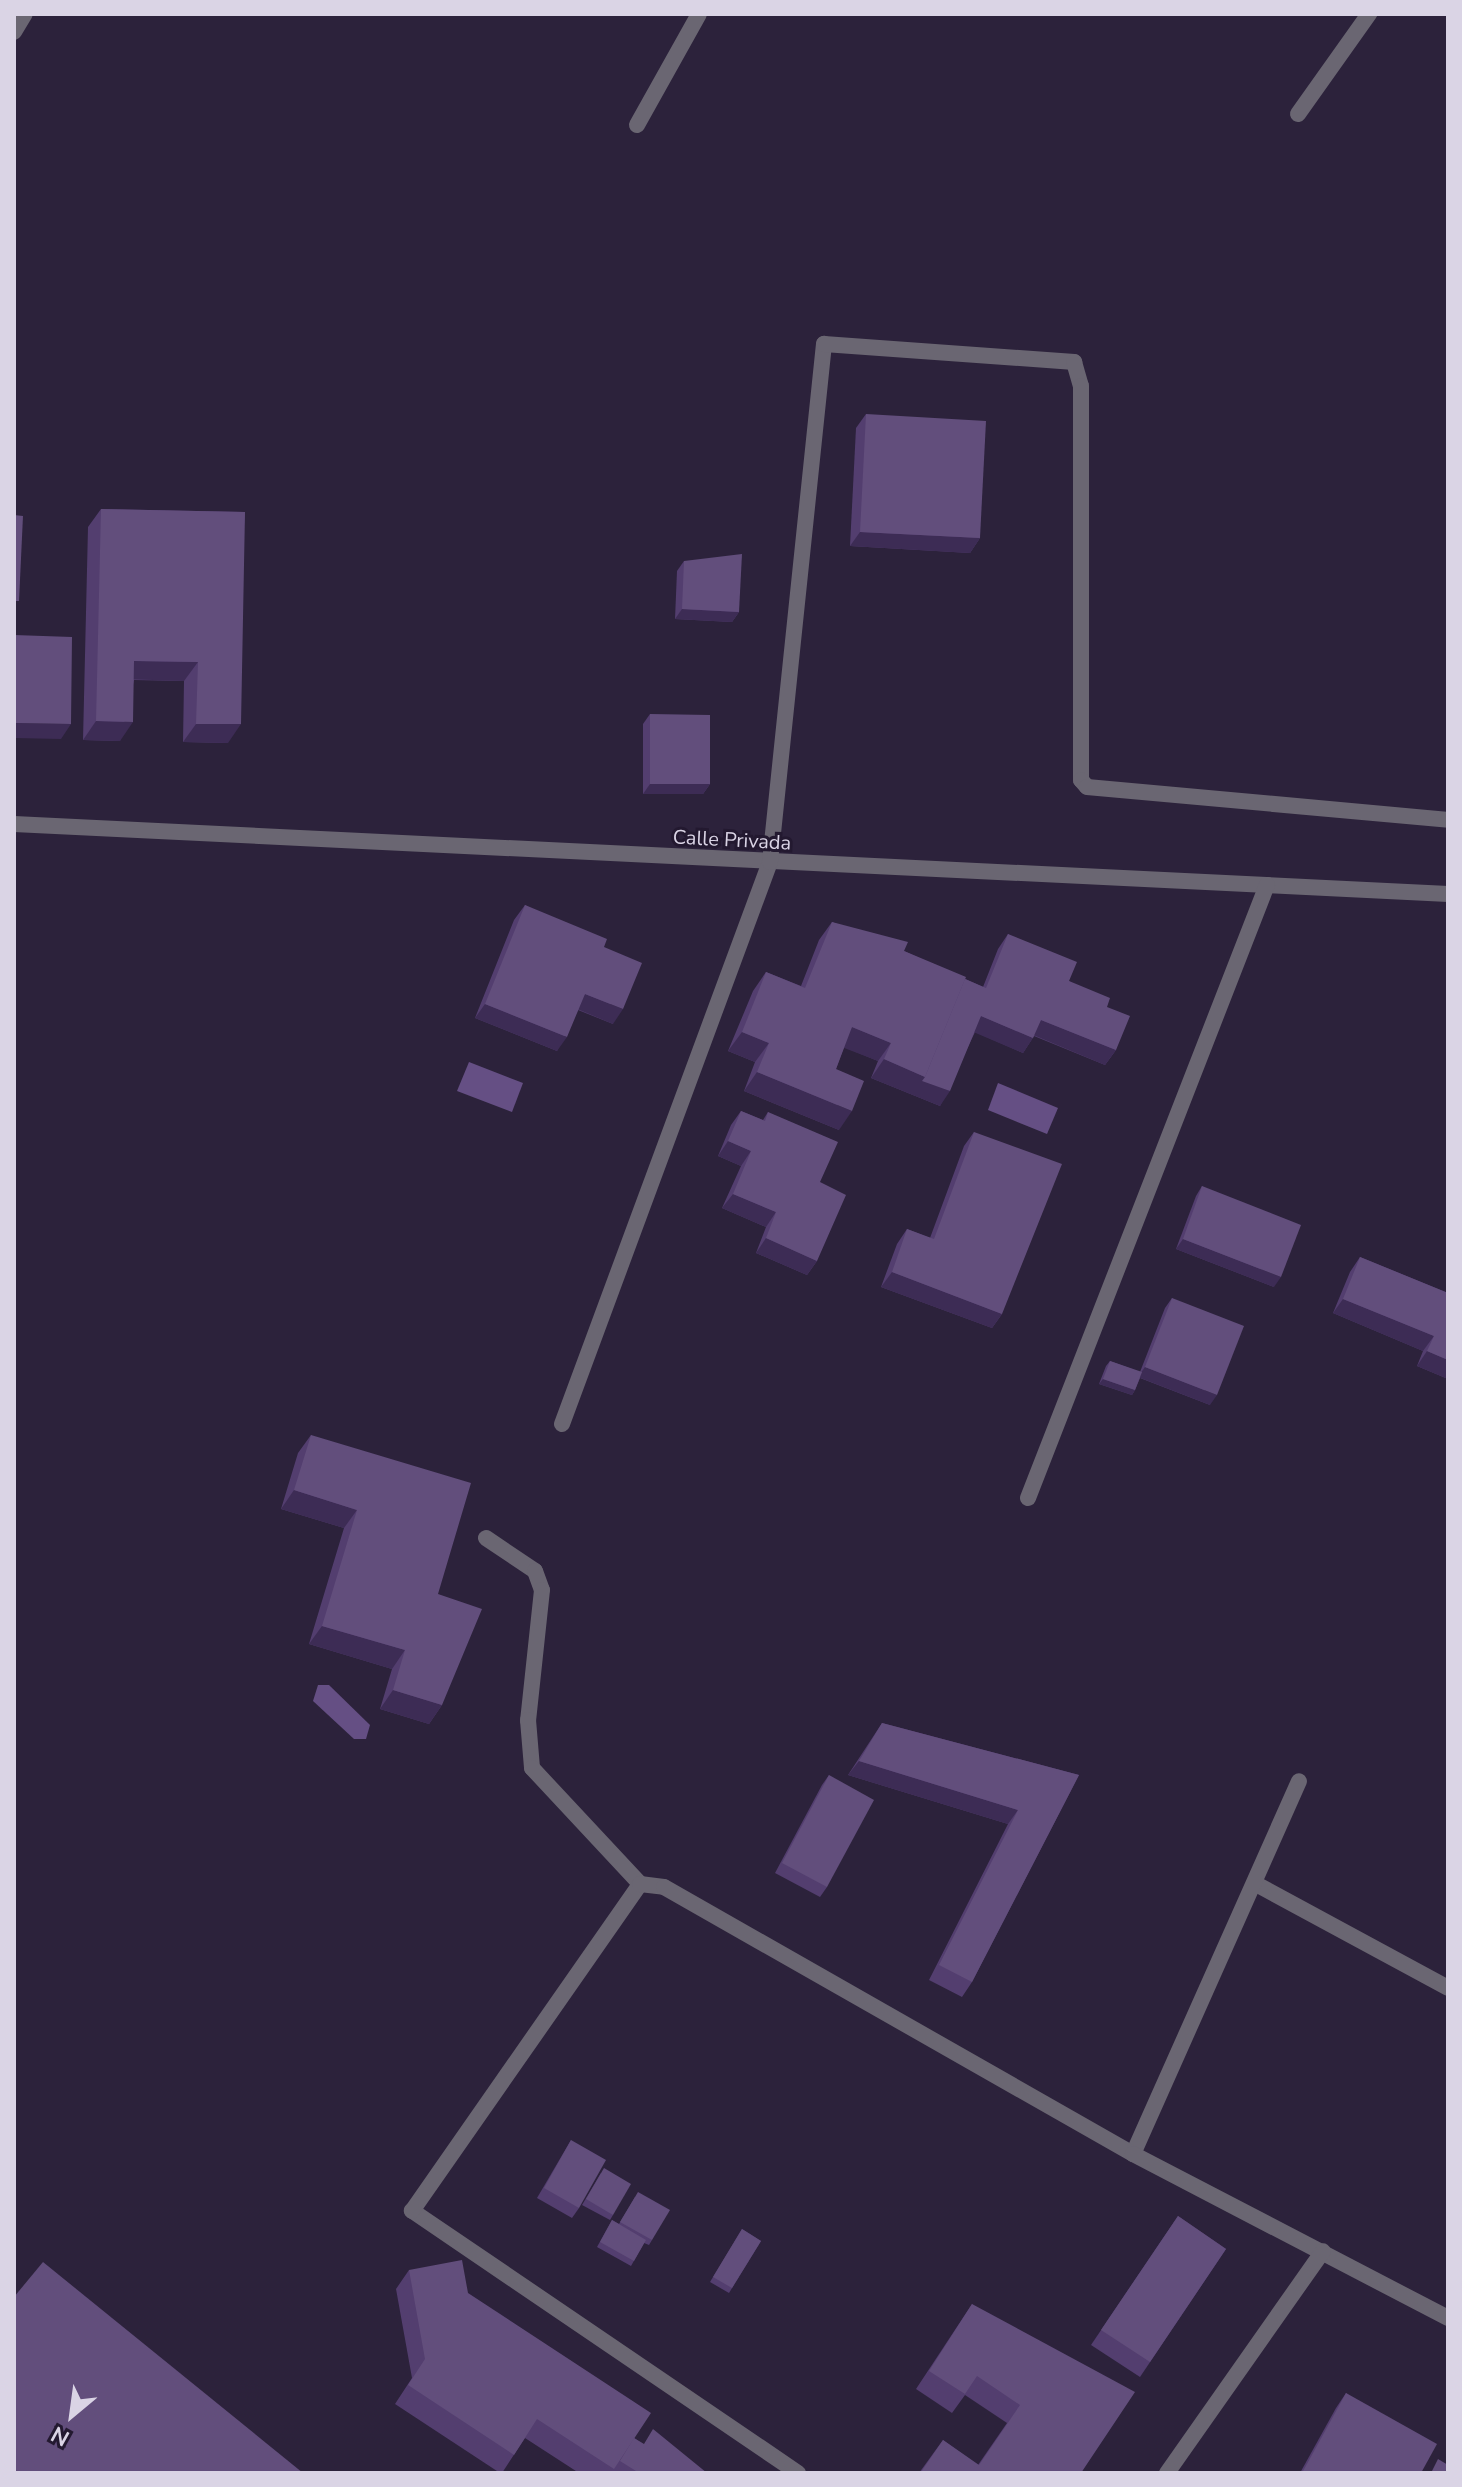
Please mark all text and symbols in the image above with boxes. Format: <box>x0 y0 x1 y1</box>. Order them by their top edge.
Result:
street label: Calle Privada <box>672 825 792 855</box>
north arrow <box>32 2375 112 2455</box>
text: N <box>46 2419 75 2453</box>

